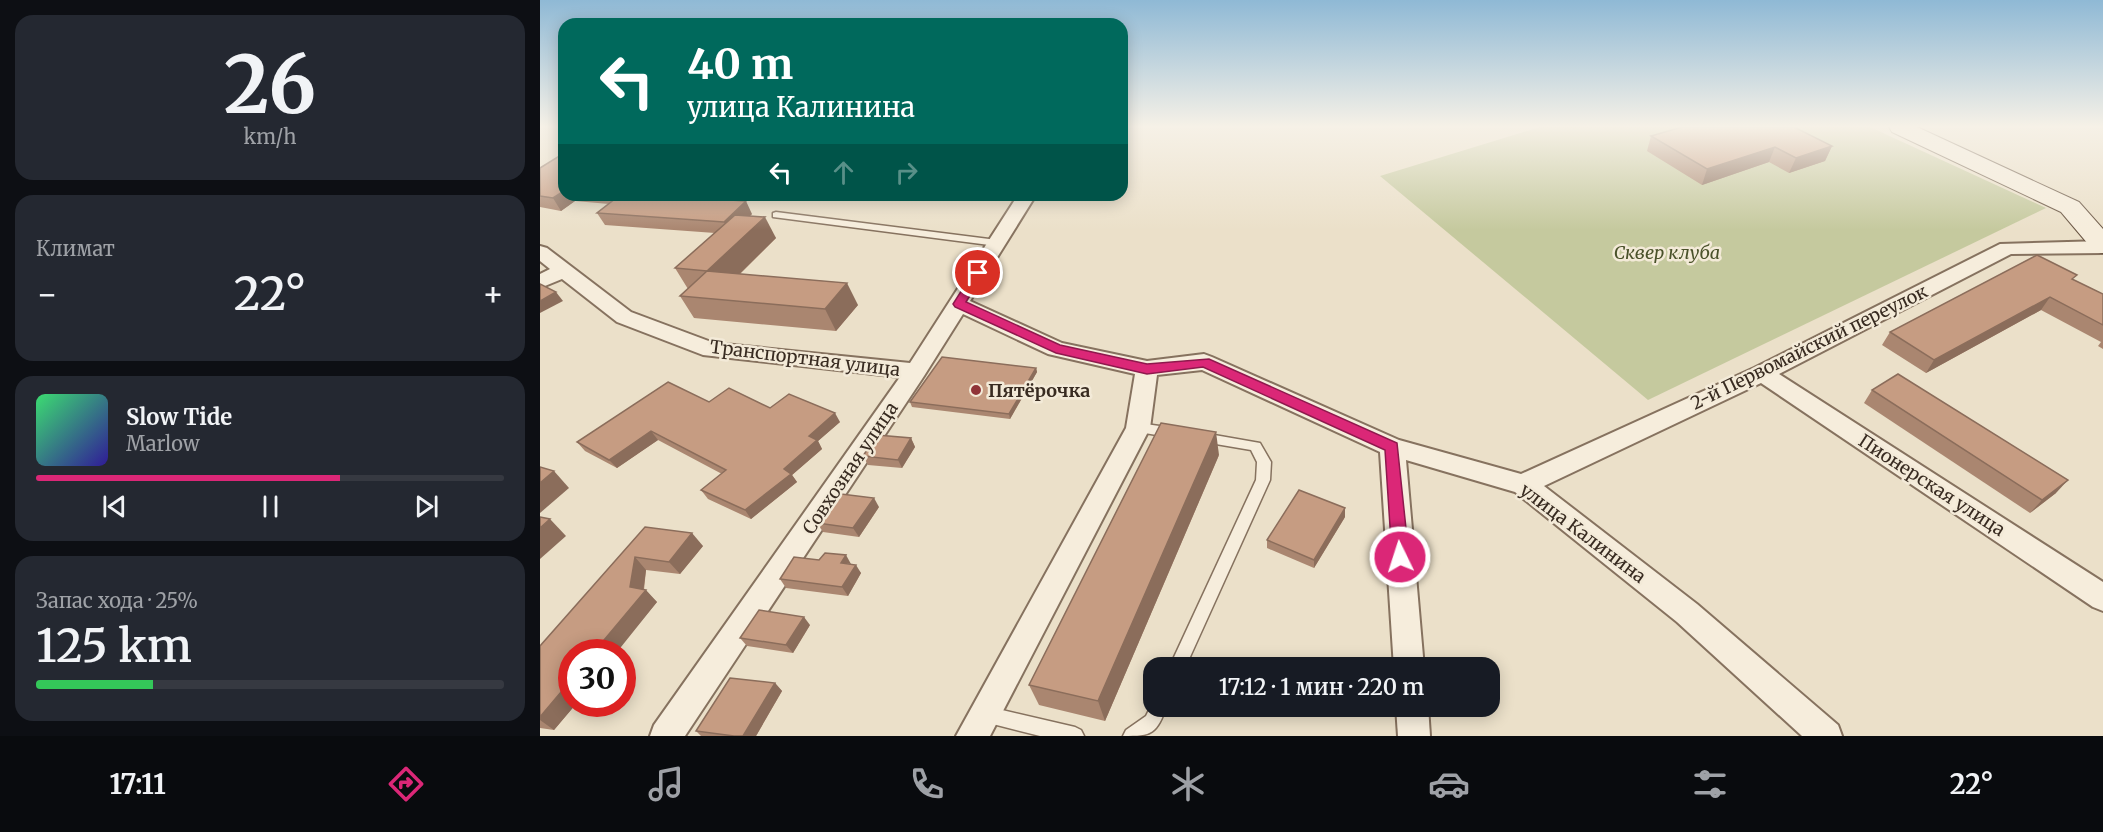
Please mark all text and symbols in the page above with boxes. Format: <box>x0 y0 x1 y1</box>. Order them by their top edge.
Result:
text: 26 <box>224 36 316 134</box>
text: 40 m <box>687 38 793 90</box>
icon: left <box>588 42 666 120</box>
text: улица Калинина <box>687 90 915 124</box>
text: km/h <box>244 124 296 149</box>
icon: left <box>764 156 797 189</box>
icon: ahead <box>827 156 860 189</box>
icon: right <box>890 156 923 189</box>
text: Климат <box>36 236 115 261</box>
park label: Сквер клуба <box>1614 241 1720 264</box>
pin <box>952 247 1003 298</box>
icon: arrive <box>961 256 994 289</box>
text: 22° <box>234 266 306 322</box>
text: − <box>36 274 58 315</box>
text: + <box>482 274 504 315</box>
street label: 2-й Первомайский переулок <box>1687 279 1932 414</box>
street label: Транспортная улица <box>709 335 902 381</box>
place label: Пятёрочка <box>988 379 1090 402</box>
marker: Пятёрочка <box>969 383 983 397</box>
street label: Совхозная улица <box>797 397 903 538</box>
text: Slow Tide <box>126 403 232 431</box>
street label: Пионерская улица <box>1854 429 2010 541</box>
text: Marlow <box>126 431 200 456</box>
street label: улица Калинина <box>1515 478 1651 588</box>
icon: previous <box>98 490 131 523</box>
icon: pause <box>254 490 287 523</box>
icon: next <box>410 490 443 523</box>
position arrow <box>1368 525 1432 589</box>
text: Запас хода · 25% <box>36 588 198 613</box>
text: 125 km <box>36 618 192 674</box>
speed limit sign: 30 <box>558 639 636 717</box>
text: 17:12 · 1 мин · 220 m <box>1219 673 1424 701</box>
icon: directions <box>385 763 427 805</box>
icon: music <box>645 763 687 805</box>
icon: phone <box>906 763 948 805</box>
icon: climate <box>1167 763 1209 805</box>
icon: car <box>1428 763 1470 805</box>
icon: filters <box>1689 763 1731 805</box>
text: 17:11 <box>109 767 166 801</box>
text: 22° <box>1950 767 1993 801</box>

